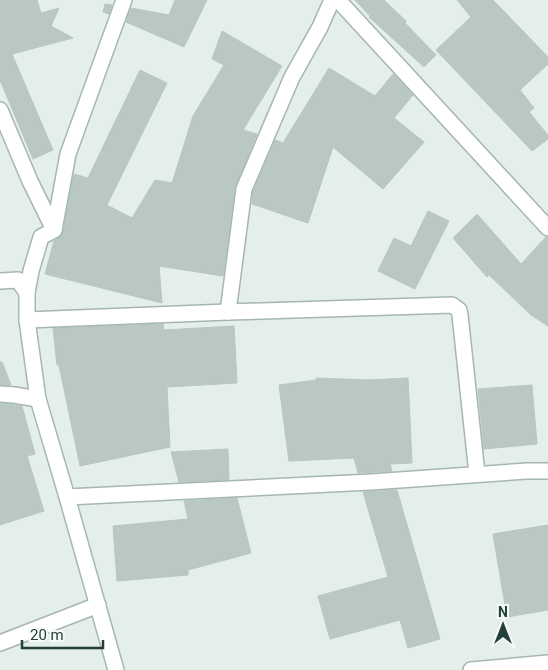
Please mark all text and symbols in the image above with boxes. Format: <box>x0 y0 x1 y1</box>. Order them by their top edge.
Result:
north arrow <box>478 600 528 650</box>
text: N <box>498 604 508 620</box>
scale bar <box>22 618 104 650</box>
text: 20 m <box>30 626 64 644</box>

